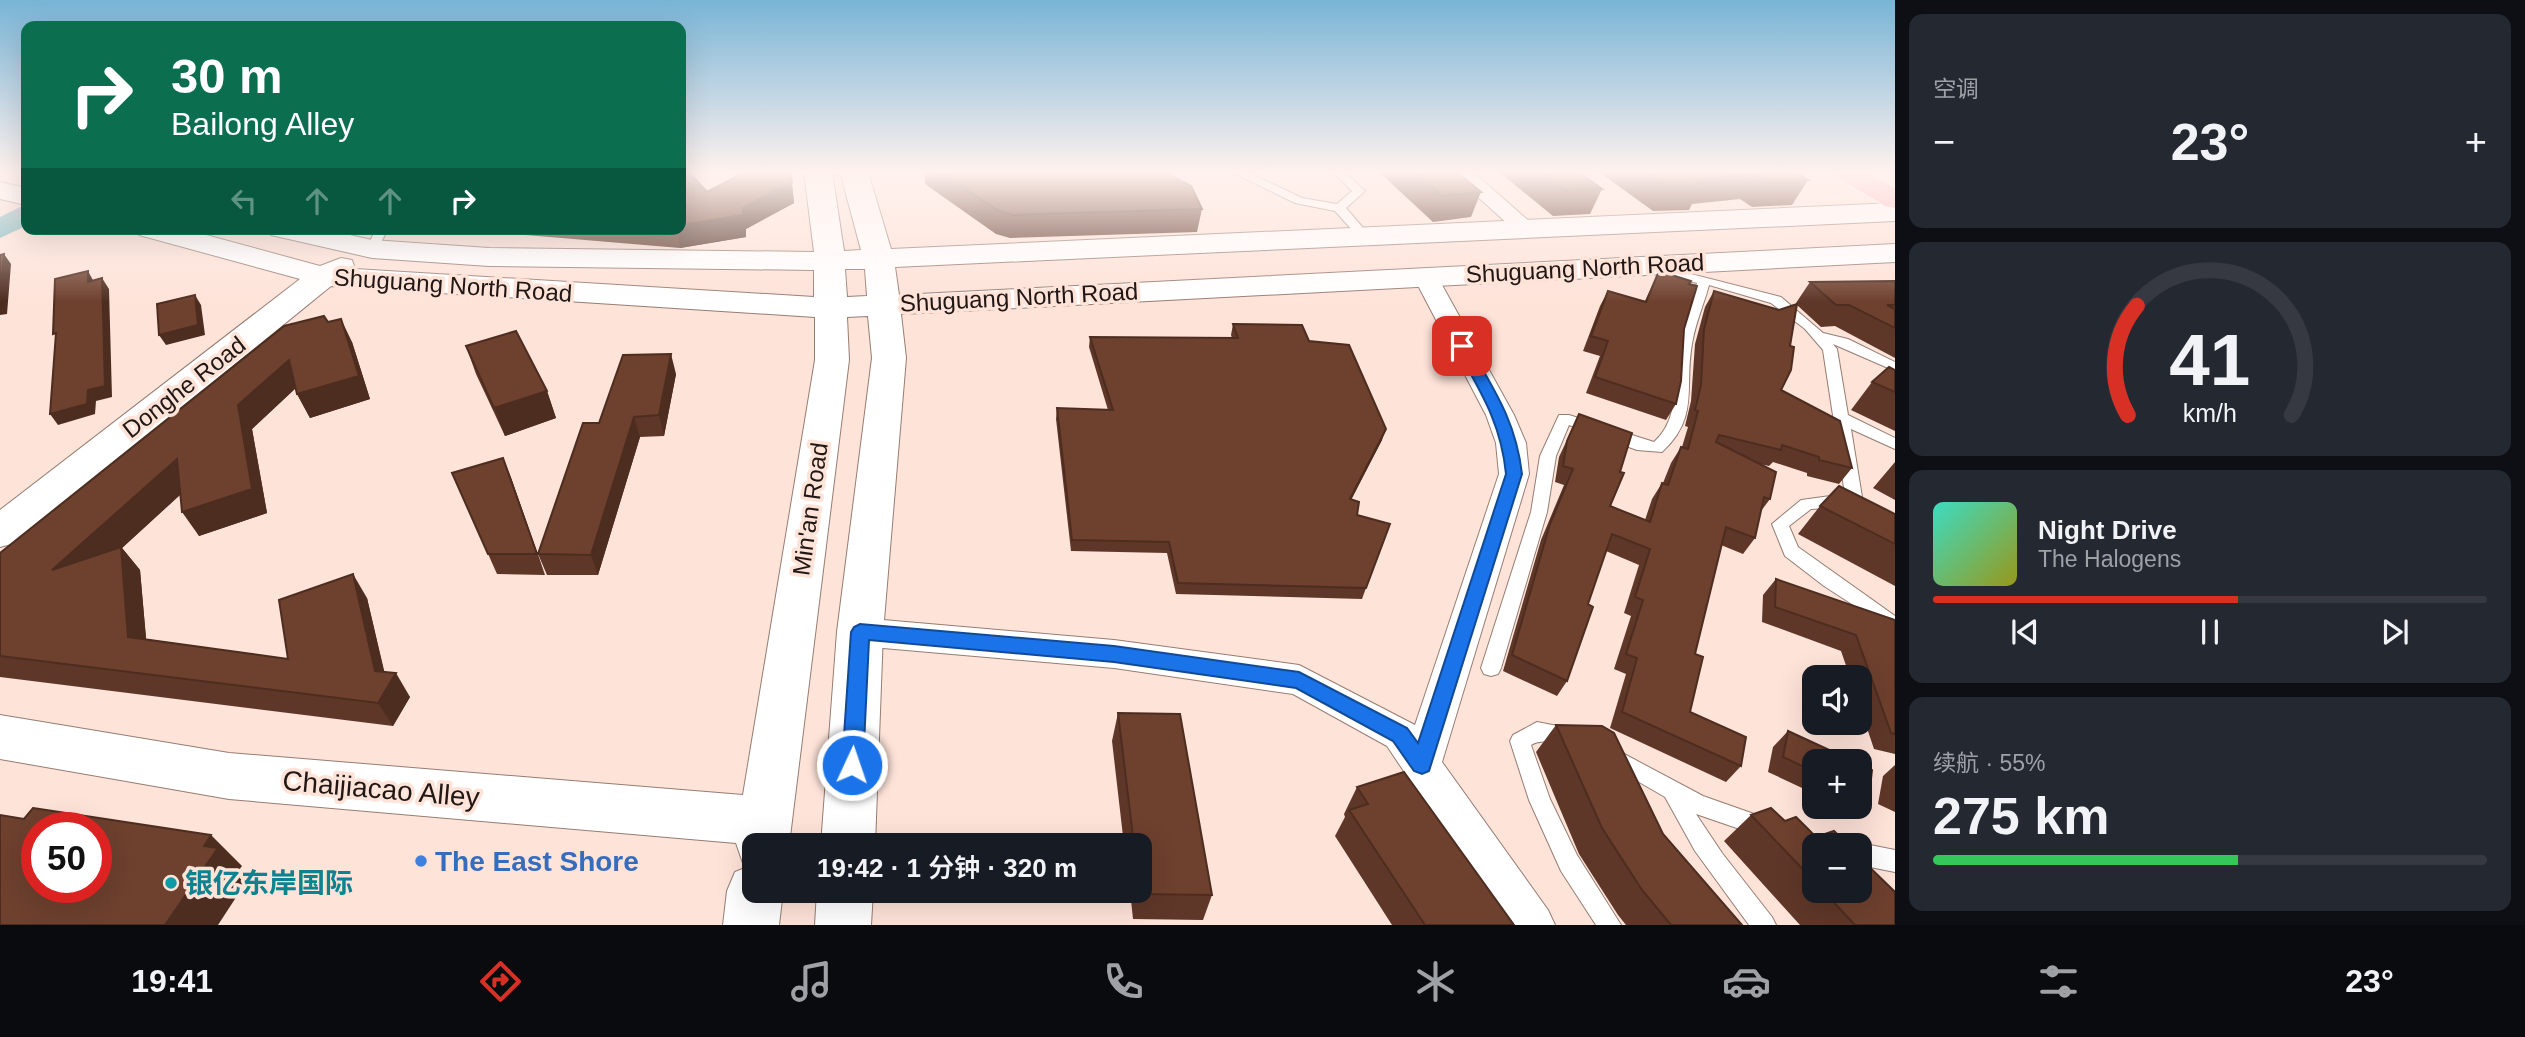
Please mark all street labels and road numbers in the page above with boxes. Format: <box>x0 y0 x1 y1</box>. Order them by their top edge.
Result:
street label: Shuguang North Road <box>1465 248 1705 288</box>
street label: Shuguang North Road <box>333 263 573 307</box>
street label: Shuguang North Road <box>899 277 1139 317</box>
street label: Donghe Road <box>117 331 251 443</box>
street label: Min'an Road <box>787 441 833 577</box>
street label: Chaijiacao Alley <box>281 765 481 813</box>

